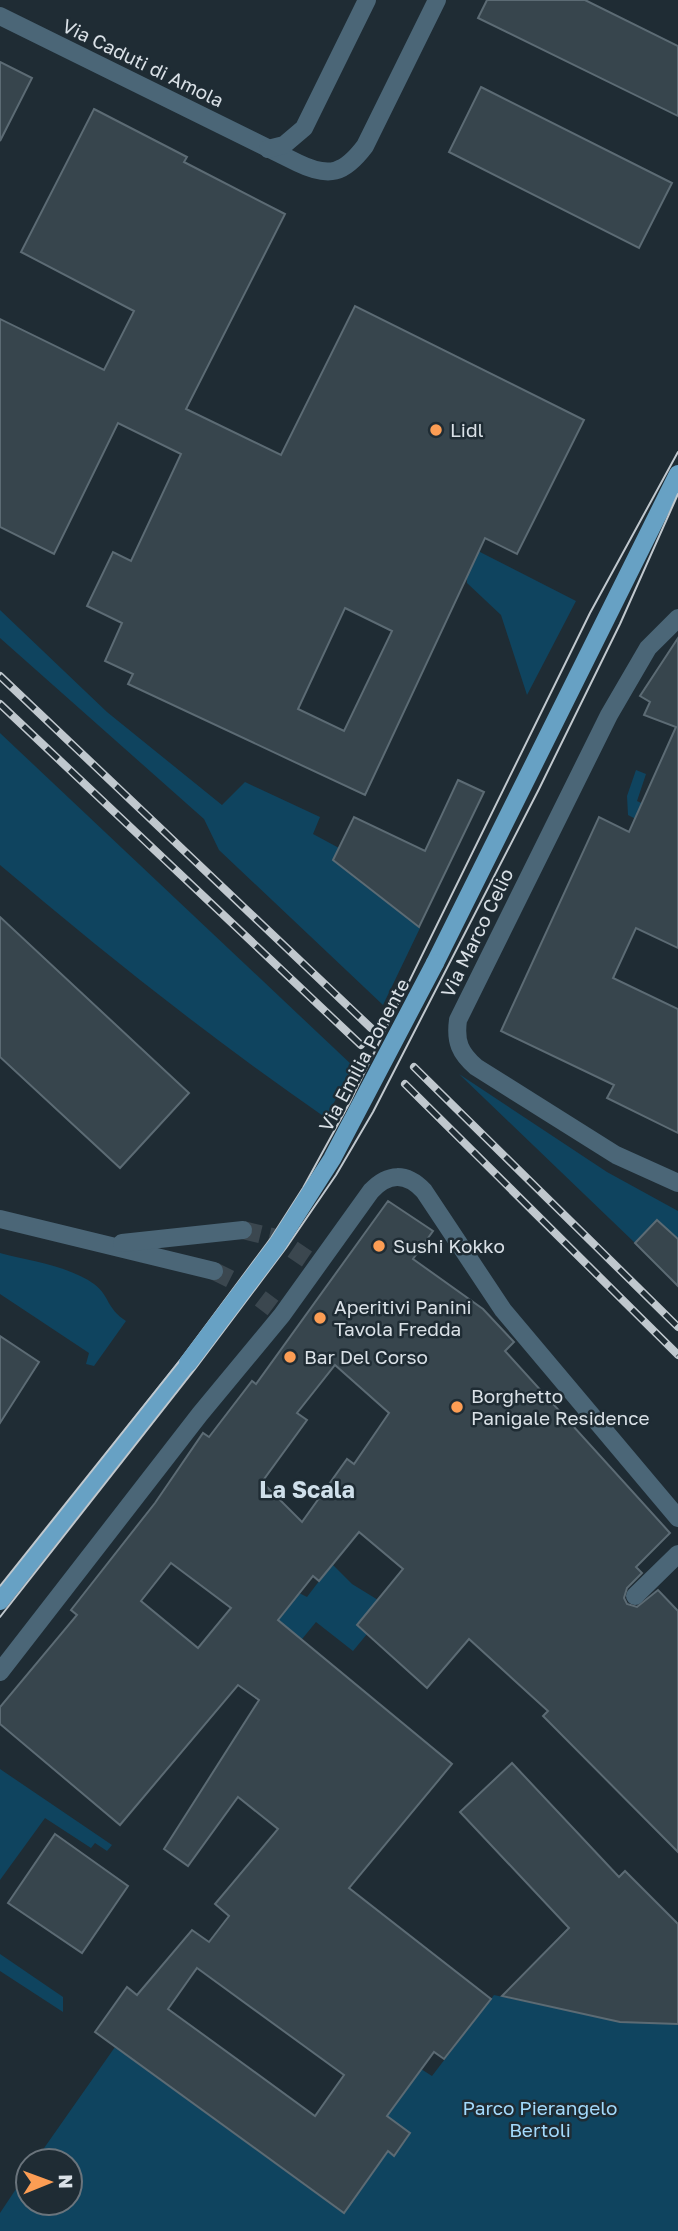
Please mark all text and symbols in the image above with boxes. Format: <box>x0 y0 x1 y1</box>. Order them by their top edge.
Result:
street label: Via Caduti di Amola <box>59 13 228 112</box>
place label: Lidl <box>450 418 484 441</box>
marker: Lidl <box>428 422 444 438</box>
street label: Via Marco Celio <box>435 865 518 1001</box>
street label: Via Emilia Ponente <box>314 974 414 1135</box>
place label: Sushi Kokko <box>393 1234 505 1257</box>
marker: Sushi Kokko <box>371 1238 387 1254</box>
place label: Aperitivi Panini Tavola Fredda <box>334 1295 472 1340</box>
marker: Aperitivi Panini Tavola Fredda <box>312 1310 328 1326</box>
place label: Bar Del Corso <box>304 1345 428 1368</box>
marker: Bar Del Corso <box>282 1349 298 1365</box>
place label: Borghetto Panigale Residence <box>471 1384 650 1429</box>
marker: Borghetto Panigale Residence <box>449 1399 465 1415</box>
district label: La Scala <box>259 1475 355 1503</box>
park label: Parco Pierangelo Bertoli <box>463 2096 617 2141</box>
north arrow <box>14 2147 84 2217</box>
text: N <box>55 2174 78 2189</box>

